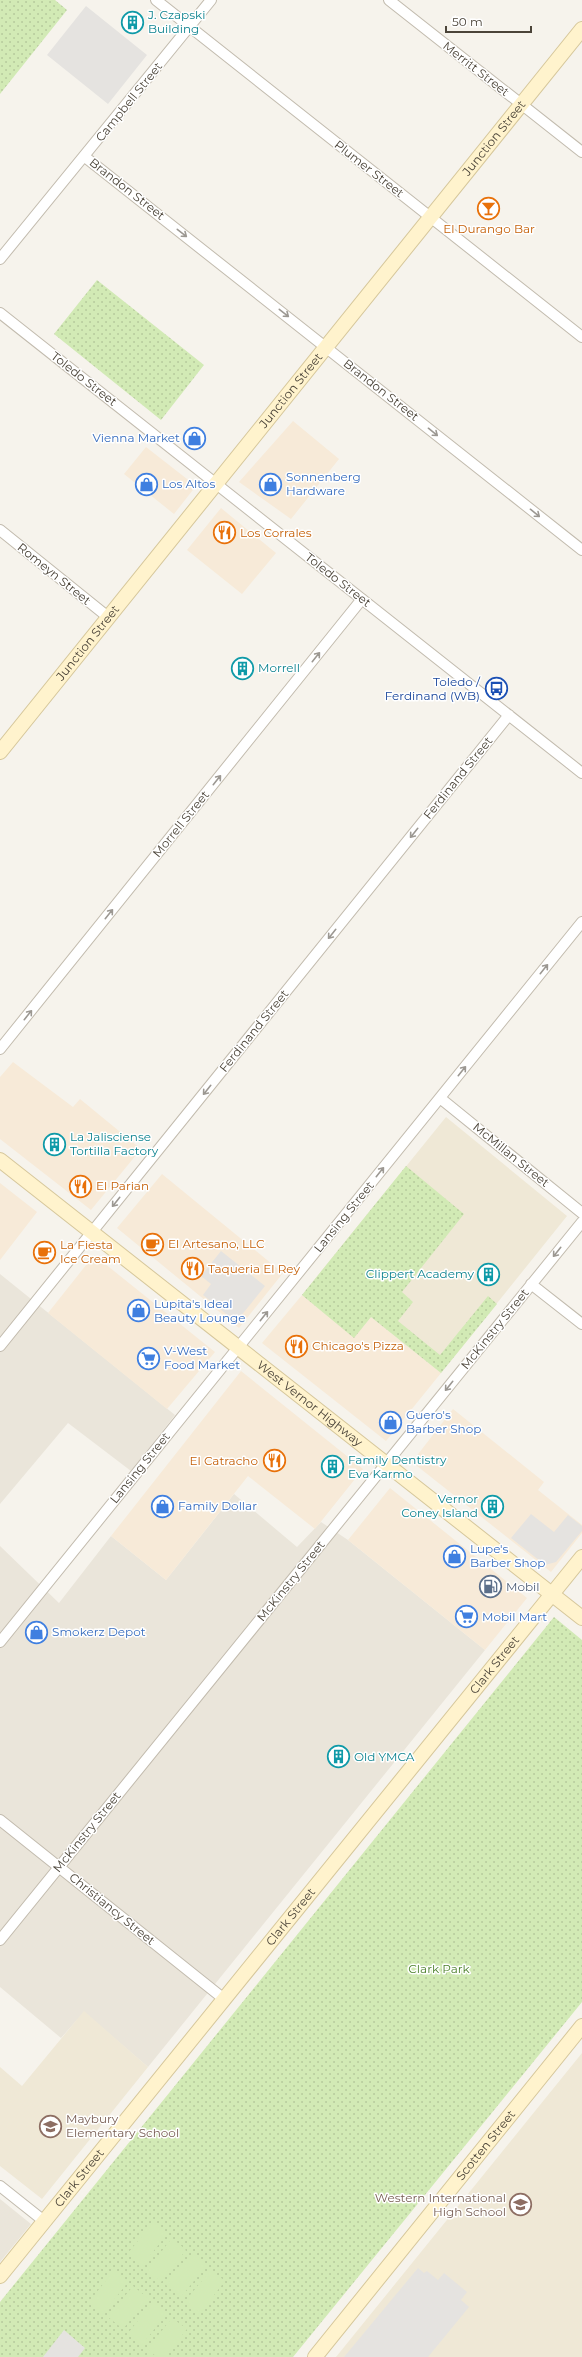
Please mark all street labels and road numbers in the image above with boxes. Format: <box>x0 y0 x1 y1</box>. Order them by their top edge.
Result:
street label: Merritt Street <box>440 38 513 99</box>
street label: Campbell Street <box>92 59 165 144</box>
street label: Junction Street <box>458 97 529 179</box>
street label: Plumer Street <box>332 137 407 200</box>
street label: Brandon Street <box>87 154 168 223</box>
street label: Toledo Street <box>48 348 120 409</box>
street label: Junction Street <box>255 349 325 432</box>
street label: Brandon Street <box>341 355 422 424</box>
street label: Romeyn Street <box>15 539 94 608</box>
street label: Toledo Street <box>302 549 374 610</box>
street label: Junction Street <box>52 602 122 684</box>
street label: Ferdinand Street <box>420 733 495 822</box>
street label: Morrell Street <box>149 787 212 860</box>
street label: Ferdinand Street <box>216 986 291 1075</box>
street label: McMillan Street <box>470 1119 553 1190</box>
street label: Lansing Street <box>310 1178 377 1255</box>
street label: McKinstry Street <box>457 1285 532 1372</box>
street label: West Vernor Highway <box>254 1357 366 1450</box>
street label: Lansing Street <box>106 1429 173 1506</box>
street label: McKinstry Street <box>253 1537 328 1624</box>
street label: Clark Street <box>466 1633 522 1697</box>
street label: McKinstry Street <box>49 1788 124 1875</box>
street label: Christiancy Street <box>66 1869 158 1948</box>
street label: Clark Street <box>262 1884 318 1949</box>
street label: Scotten Street <box>453 2107 518 2183</box>
street label: Clark Street <box>51 2146 107 2210</box>

